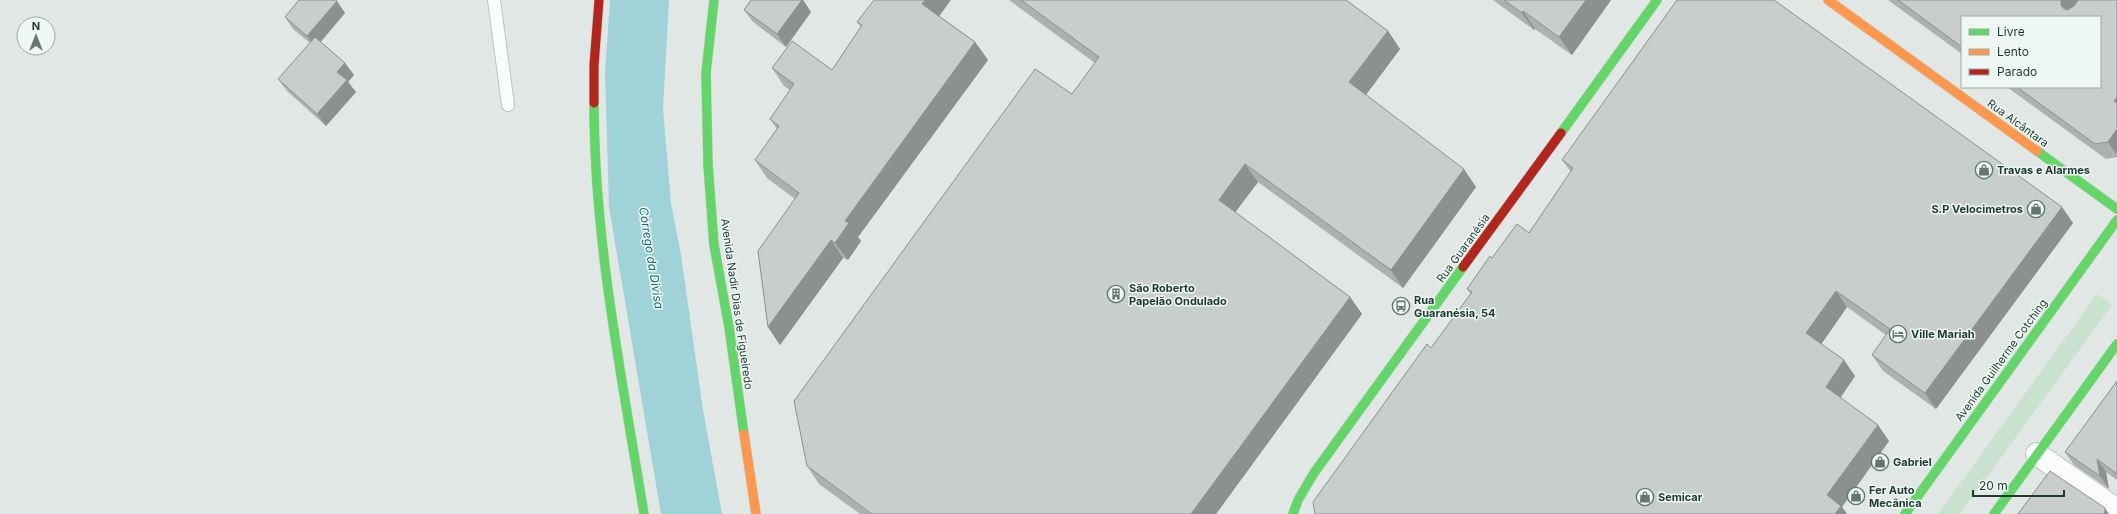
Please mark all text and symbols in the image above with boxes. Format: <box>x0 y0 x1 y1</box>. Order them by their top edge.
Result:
north arrow <box>16 16 56 56</box>
legend <box>1961 16 2101 88</box>
text: N <box>32 19 40 33</box>
text: Livre <box>1997 24 2025 39</box>
text: Lento <box>1997 44 2029 59</box>
text: Parado <box>1997 64 2037 79</box>
street label: Rua Alcântara <box>1985 96 2051 150</box>
shop icon: Travas e Alarmes <box>1974 160 1994 180</box>
place label: Travas e Alarmes <box>1997 163 2090 177</box>
shop icon: S.P Velocimetros <box>2026 199 2046 219</box>
place label: S.P Velocimetros <box>1931 202 2023 216</box>
water label: Córrego da Divisa <box>636 206 667 310</box>
street label: Rua Guaranésia <box>1433 211 1493 285</box>
street label: Avenida Nadir Dias de Figueiredo <box>718 218 756 391</box>
place label: São Roberto Papelão Ondulado <box>1129 281 1227 308</box>
building icon: São Roberto Papelão Ondulado <box>1106 284 1126 304</box>
place label: Rua Guaranésia, 54 <box>1414 293 1496 320</box>
bus stop icon: Rua Guaranésia, 54 <box>1391 296 1411 316</box>
street label: Avenida Guilherme Cotching <box>1952 296 2050 424</box>
hotel icon: Ville Mariah <box>1888 324 1908 344</box>
place label: Ville Mariah <box>1911 327 1975 341</box>
shop icon: Gabriel <box>1870 452 1890 472</box>
place label: Gabriel <box>1893 455 1932 469</box>
scale bar <box>1973 472 2064 498</box>
text: 20 m <box>1979 478 2008 493</box>
place label: Fer Auto Mecânica <box>1869 483 1922 510</box>
shop icon: Fer Auto Mecânica <box>1846 486 1866 506</box>
shop icon: Semicar <box>1635 487 1655 507</box>
place label: Semicar <box>1658 490 1703 504</box>

